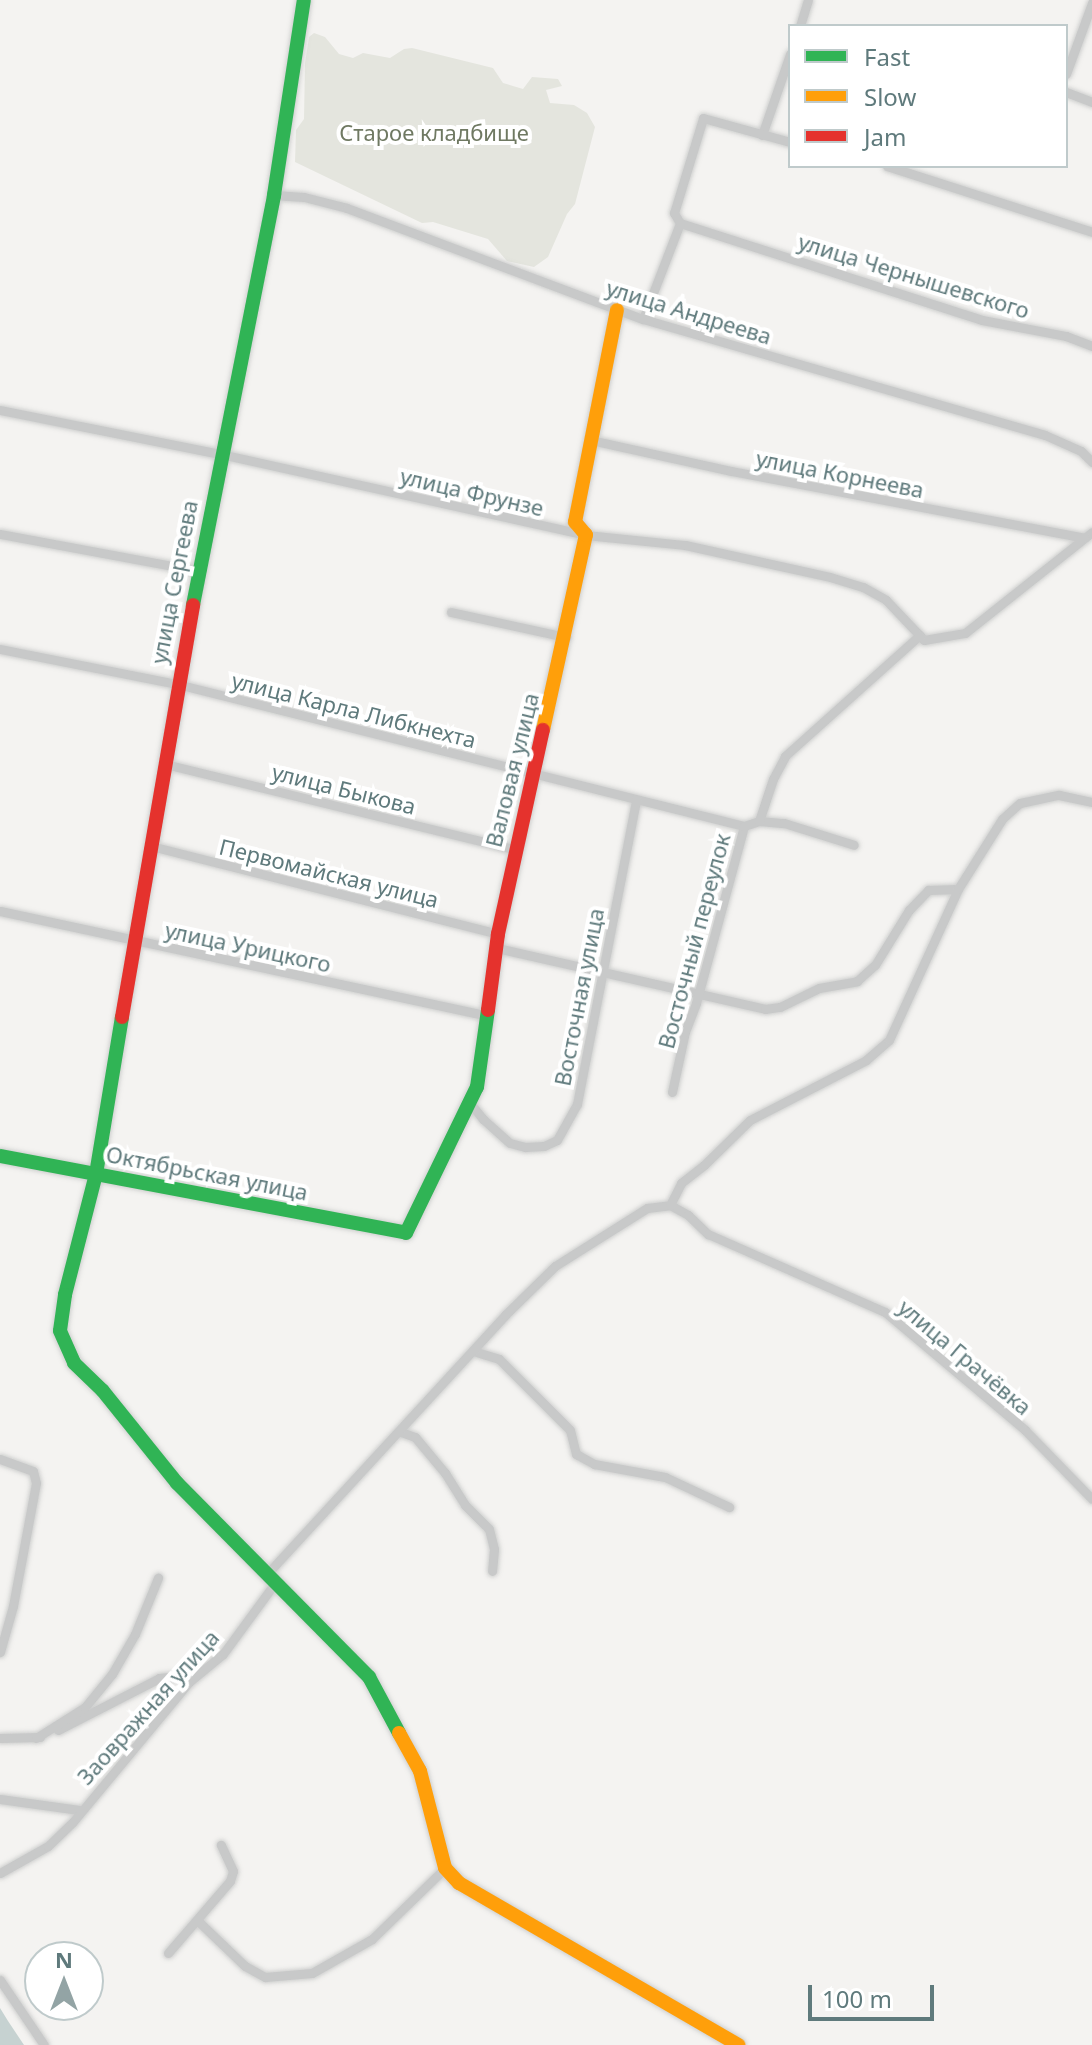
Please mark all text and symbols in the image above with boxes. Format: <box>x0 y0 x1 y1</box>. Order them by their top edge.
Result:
legend <box>788 24 1068 168</box>
text: Fast <box>864 40 910 73</box>
text: Slow <box>864 80 916 113</box>
park label: Старое кладбище <box>339 120 529 146</box>
text: Jam <box>864 120 906 153</box>
street label: улица Чернышевского <box>795 228 1033 324</box>
street label: улица Андреева <box>603 274 775 350</box>
street label: улица Корнеева <box>754 445 926 503</box>
street label: улица Фрунзе <box>398 463 546 521</box>
street label: улица Сергеева <box>145 498 203 666</box>
street label: улица Карла Либкнехта <box>229 667 479 753</box>
street label: Валовая улица <box>480 690 544 850</box>
street label: улица Быкова <box>269 758 419 820</box>
street label: Восточный переулок <box>653 831 735 1051</box>
street label: Первомайская улица <box>217 833 441 913</box>
street label: Восточная улица <box>549 906 609 1088</box>
street label: улица Урицкого <box>163 917 333 977</box>
street label: Октябрьская улица <box>104 1140 310 1206</box>
street label: улица Грачёвка <box>893 1294 1037 1420</box>
street label: Заовражная улица <box>72 1624 224 1790</box>
north arrow <box>24 1941 104 2021</box>
text: N <box>55 1944 73 1974</box>
scale bar <box>812 1969 938 2019</box>
text: 100 m <box>822 1982 892 2015</box>

